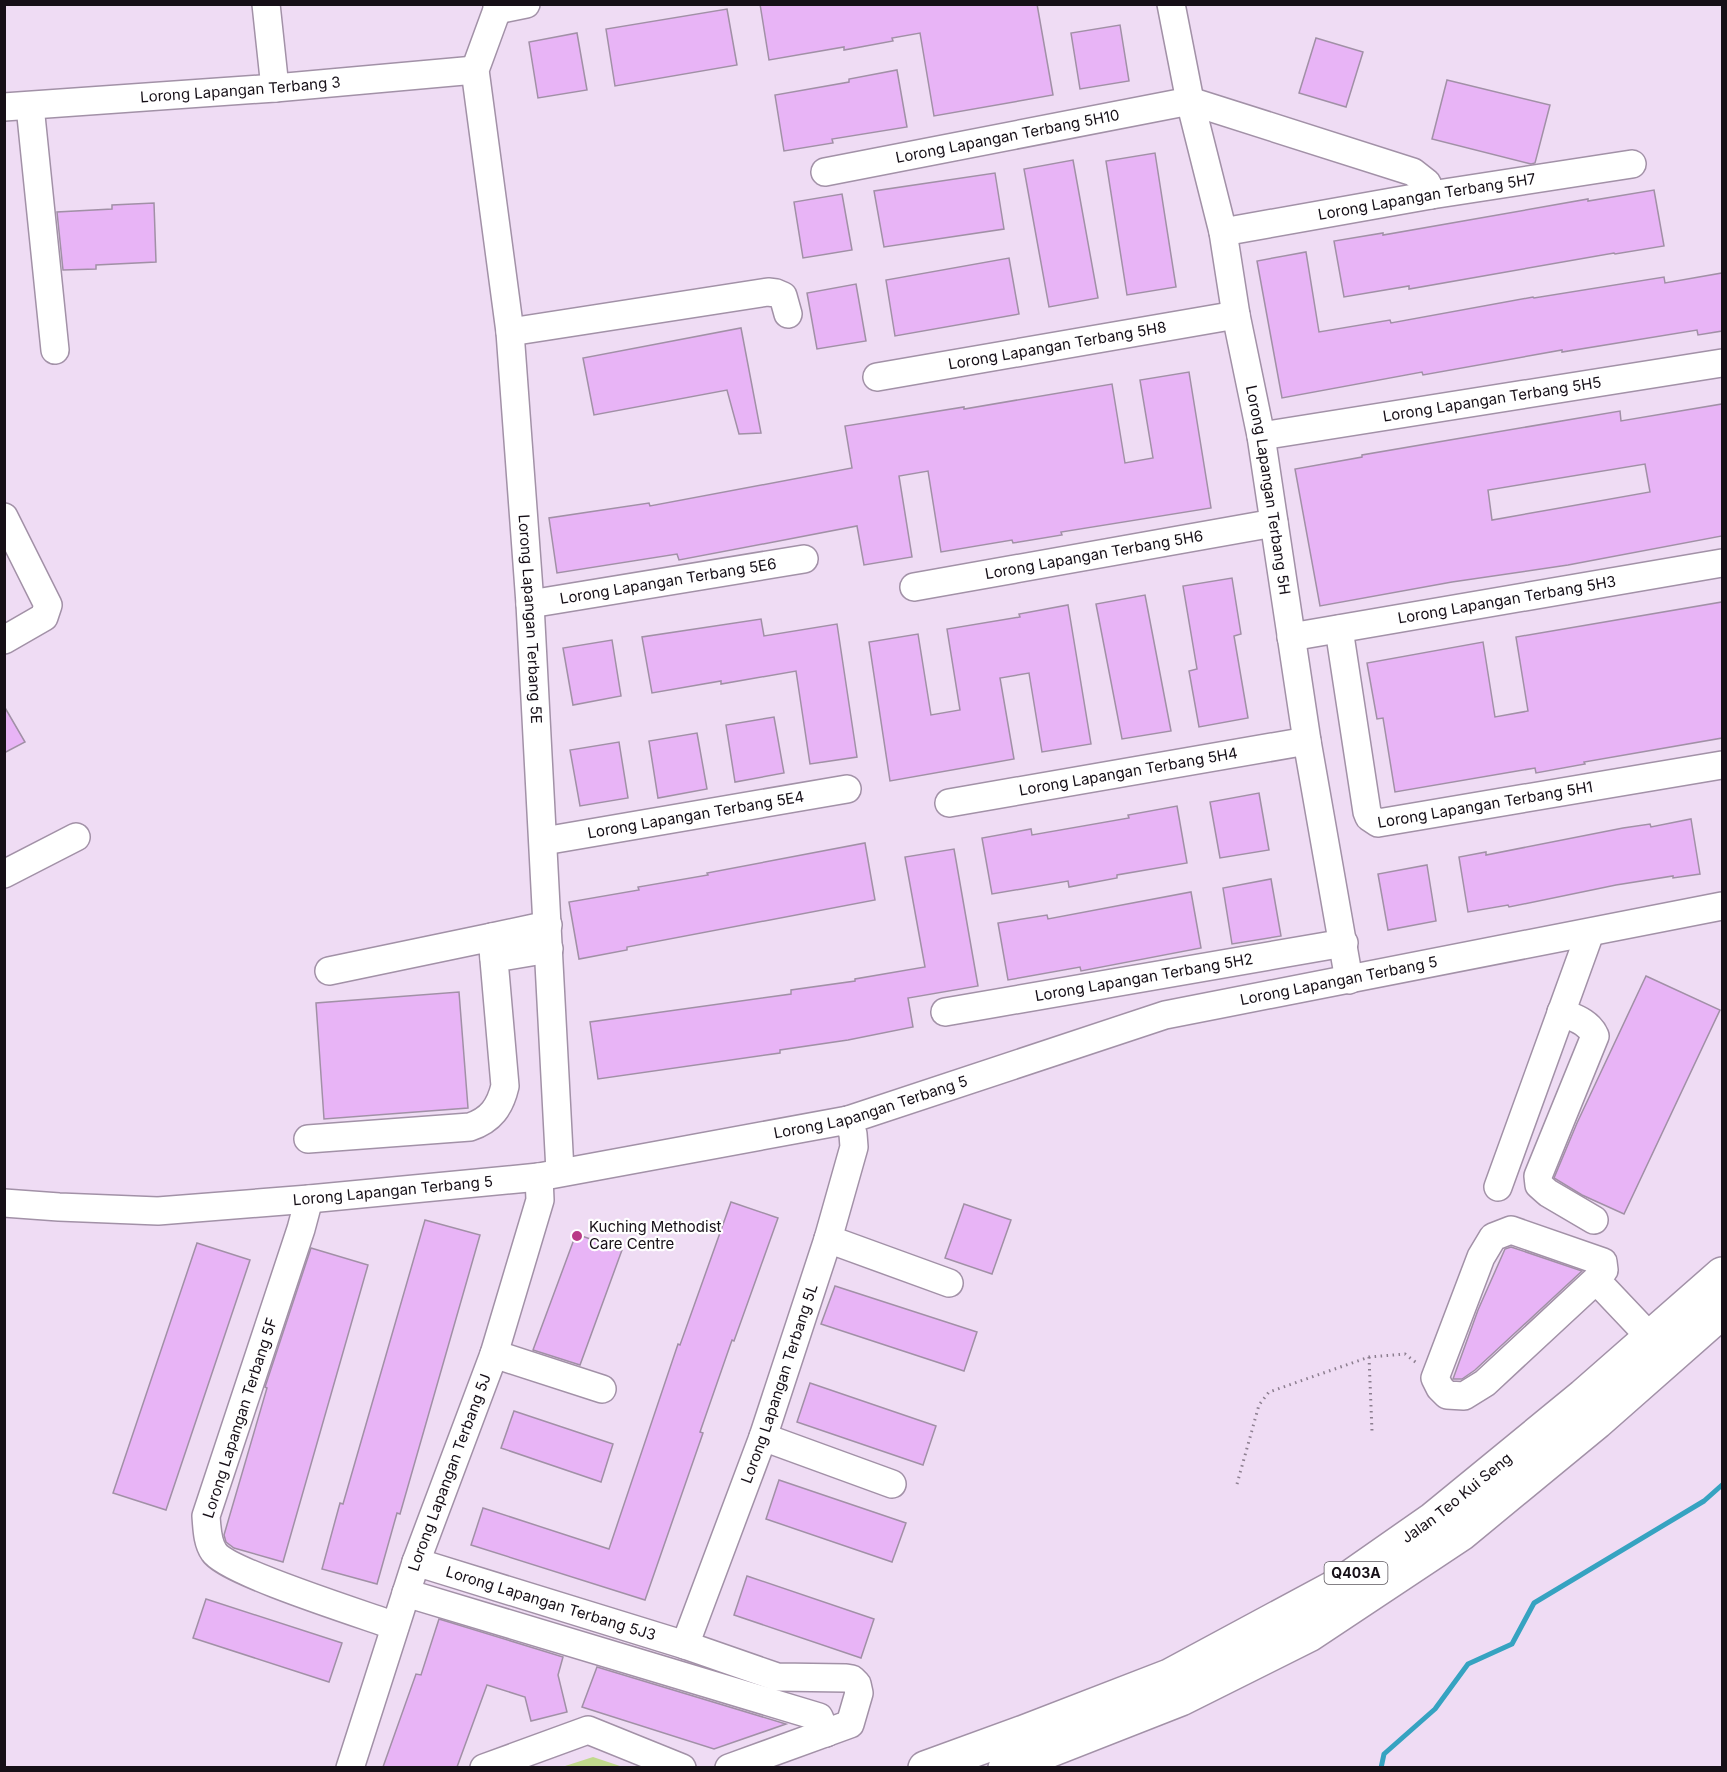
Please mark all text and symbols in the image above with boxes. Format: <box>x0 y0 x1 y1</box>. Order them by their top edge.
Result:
street label: Lorong Lapangan Terbang 3 <box>139 72 341 106</box>
street label: Lorong Lapangan Terbang 5H10 <box>894 105 1121 167</box>
street label: Lorong Lapangan Terbang 5H7 <box>1316 169 1537 224</box>
street label: Lorong Lapangan Terbang 5H8 <box>947 317 1168 374</box>
street label: Lorong Lapangan Terbang 5H5 <box>1381 372 1603 426</box>
street label: Lorong Lapangan Terbang 5H <box>1242 384 1295 596</box>
street label: Lorong Lapangan Terbang 5E <box>514 514 546 724</box>
street label: Lorong Lapangan Terbang 5H6 <box>983 526 1205 583</box>
street label: Lorong Lapangan Terbang 5E6 <box>558 554 778 608</box>
street label: Lorong Lapangan Terbang 5H3 <box>1396 571 1617 628</box>
street label: Lorong Lapangan Terbang 5H4 <box>1017 743 1239 800</box>
street label: Lorong Lapangan Terbang 5H1 <box>1376 777 1594 832</box>
street label: Lorong Lapangan Terbang 5E4 <box>586 787 806 842</box>
street label: Lorong Lapangan Terbang 5H2 <box>1033 949 1255 1005</box>
street label: Lorong Lapangan Terbang 5 <box>1238 952 1439 1009</box>
street label: Lorong Lapangan Terbang 5 <box>772 1071 970 1143</box>
street label: Lorong Lapangan Terbang 5 <box>292 1171 494 1209</box>
place label: Kuching Methodist Care Centre <box>589 1217 722 1253</box>
marker: Kuching Methodist Care Centre <box>570 1229 584 1243</box>
street label: Lorong Lapangan Terbang 5L <box>736 1281 822 1486</box>
street label: Lorong Lapangan Terbang 5F <box>198 1315 281 1520</box>
street label: Lorong Lapangan Terbang 5J <box>404 1371 495 1573</box>
street label: Jalan Teo Kui Seng <box>1398 1448 1515 1547</box>
street label: Lorong Lapangan Terbang 5J3 <box>444 1562 658 1644</box>
road number: Q403A <box>1324 1562 1388 1584</box>

